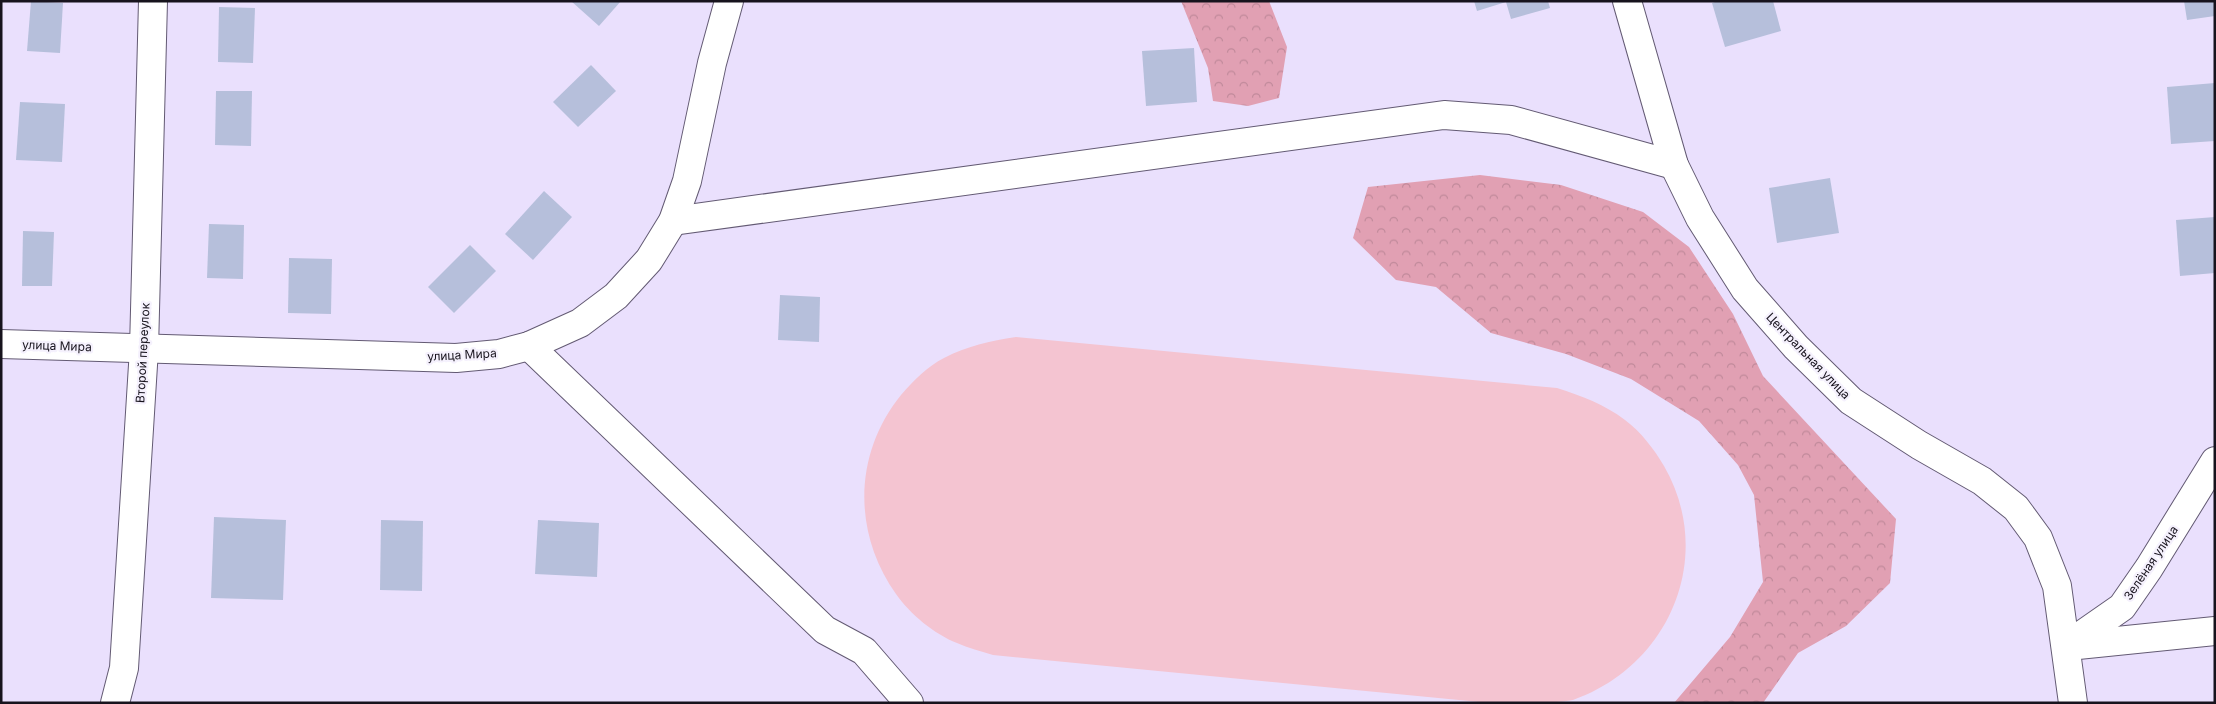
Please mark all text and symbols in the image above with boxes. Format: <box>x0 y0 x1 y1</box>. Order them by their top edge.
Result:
street label: Второй переулок <box>132 302 153 404</box>
street label: Центральная улица <box>1763 309 1853 402</box>
street label: улица Мира <box>22 337 92 354</box>
street label: улица Мира <box>427 345 497 364</box>
street label: Зелёная улица <box>2120 523 2181 603</box>

